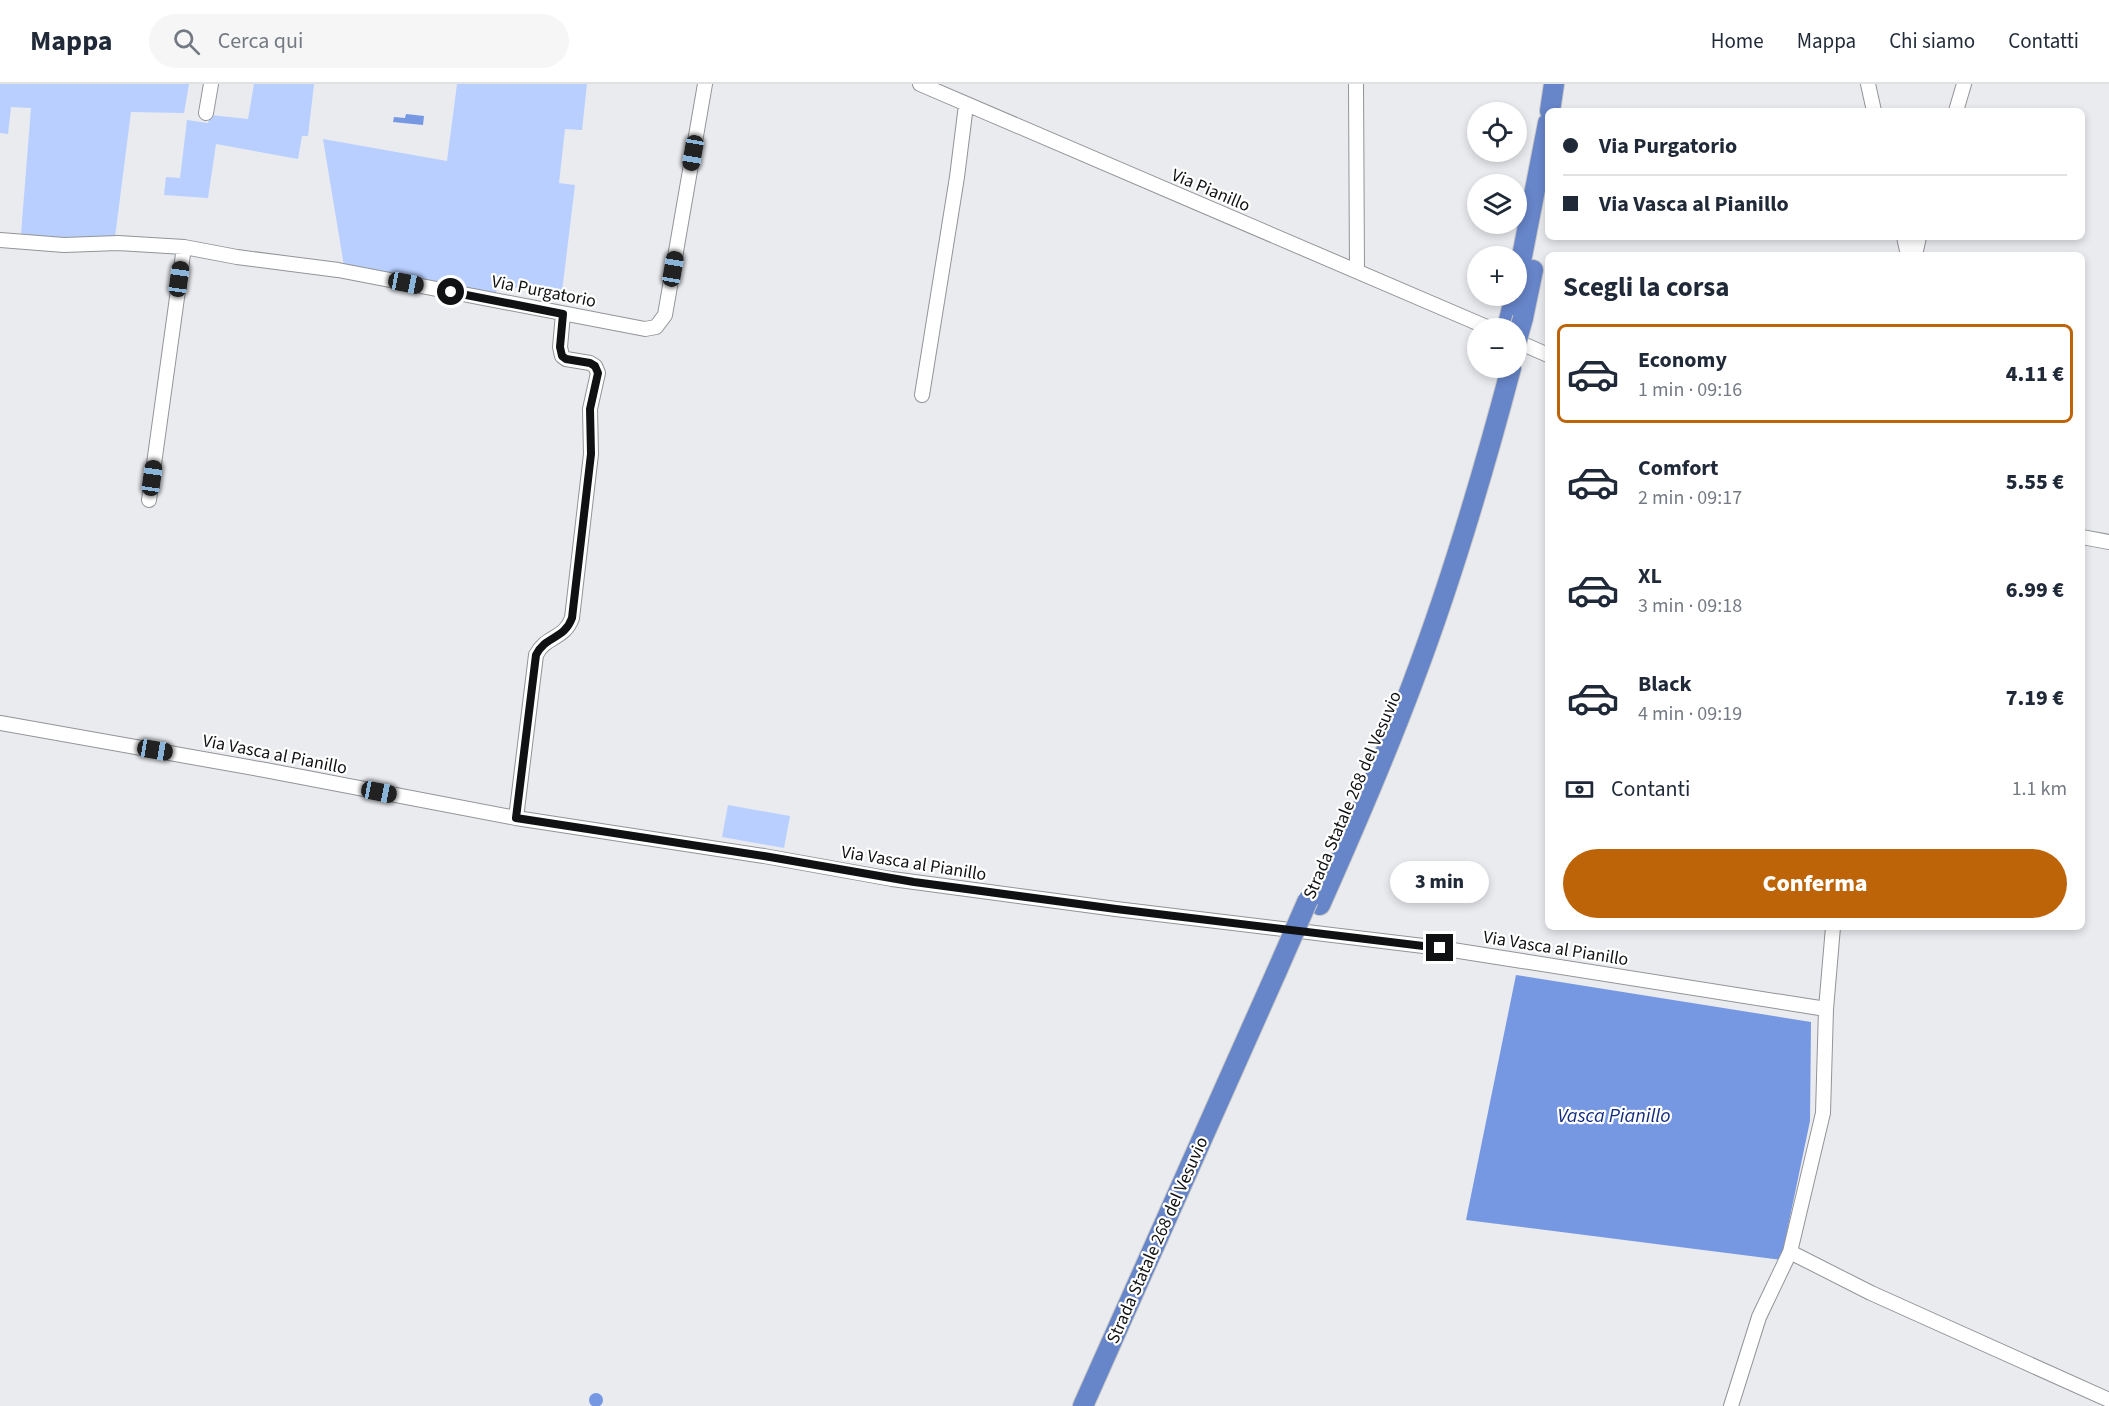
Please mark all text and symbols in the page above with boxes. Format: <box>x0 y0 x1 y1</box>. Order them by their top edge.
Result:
search box <box>149 14 569 68</box>
text: Mappa <box>30 21 113 61</box>
icon: search <box>170 25 203 58</box>
text: Cerca qui <box>218 25 303 57</box>
text: Home <box>1711 26 1764 56</box>
text: Mappa <box>1797 26 1856 56</box>
text: Chi siamo <box>1889 26 1975 56</box>
text: Contatti <box>2008 26 2079 56</box>
map controls <box>1467 102 1527 378</box>
button: locate <box>1467 102 1527 162</box>
text: Via Purgatorio <box>1599 130 1737 162</box>
car <box>681 134 705 172</box>
street label: Via Pianillo <box>1168 163 1254 218</box>
button: layers <box>1467 174 1527 234</box>
text: Via Vasca al Pianillo <box>1599 188 1789 220</box>
button: + <box>1467 246 1527 306</box>
car <box>661 250 685 288</box>
car <box>168 260 190 298</box>
text: Scegli la corsa <box>1563 268 1730 307</box>
street label: Via Purgatorio <box>489 269 598 314</box>
car <box>387 271 425 295</box>
route start <box>437 278 464 305</box>
button: − <box>1467 318 1527 378</box>
text: Economy <box>1638 344 1727 376</box>
icon: car <box>1566 347 1620 401</box>
text: 4.11 € <box>2006 358 2064 390</box>
text: 1 min · 09:16 <box>1638 376 1742 404</box>
text: Comfort <box>1638 452 1719 484</box>
icon: car <box>1566 455 1620 509</box>
car <box>141 459 163 497</box>
text: 5.55 € <box>2006 466 2064 498</box>
text: 2 min · 09:17 <box>1638 484 1742 512</box>
text: XL <box>1638 560 1662 592</box>
icon: car <box>1566 563 1620 617</box>
text: 6.99 € <box>2006 574 2064 606</box>
text: 3 min · 09:18 <box>1638 592 1742 620</box>
text: Black <box>1638 668 1692 700</box>
icon: car <box>1566 671 1620 725</box>
text: 7.19 € <box>2006 682 2064 714</box>
street label: Strada Statale 268 del Vesuvio <box>1297 687 1408 903</box>
text: 4 min · 09:19 <box>1638 700 1742 728</box>
street label: Via Vasca al Pianillo <box>201 728 349 781</box>
car <box>136 738 174 762</box>
icon: cash <box>1563 773 1596 806</box>
text: Contanti <box>1611 773 1690 805</box>
text: 1.1 km <box>2012 775 2067 803</box>
car <box>360 780 398 804</box>
street label: Via Vasca al Pianillo <box>840 840 988 887</box>
button: Conferma <box>1563 849 2067 918</box>
callout: 3 min <box>1390 861 1490 903</box>
text: 3 min <box>1415 868 1464 896</box>
street label: Via Vasca al Pianillo <box>1482 925 1630 972</box>
route end <box>1426 934 1453 961</box>
water label: Vasca Pianillo <box>1557 1102 1671 1130</box>
street label: Strada Statale 268 del Vesuvio <box>1101 1133 1214 1348</box>

